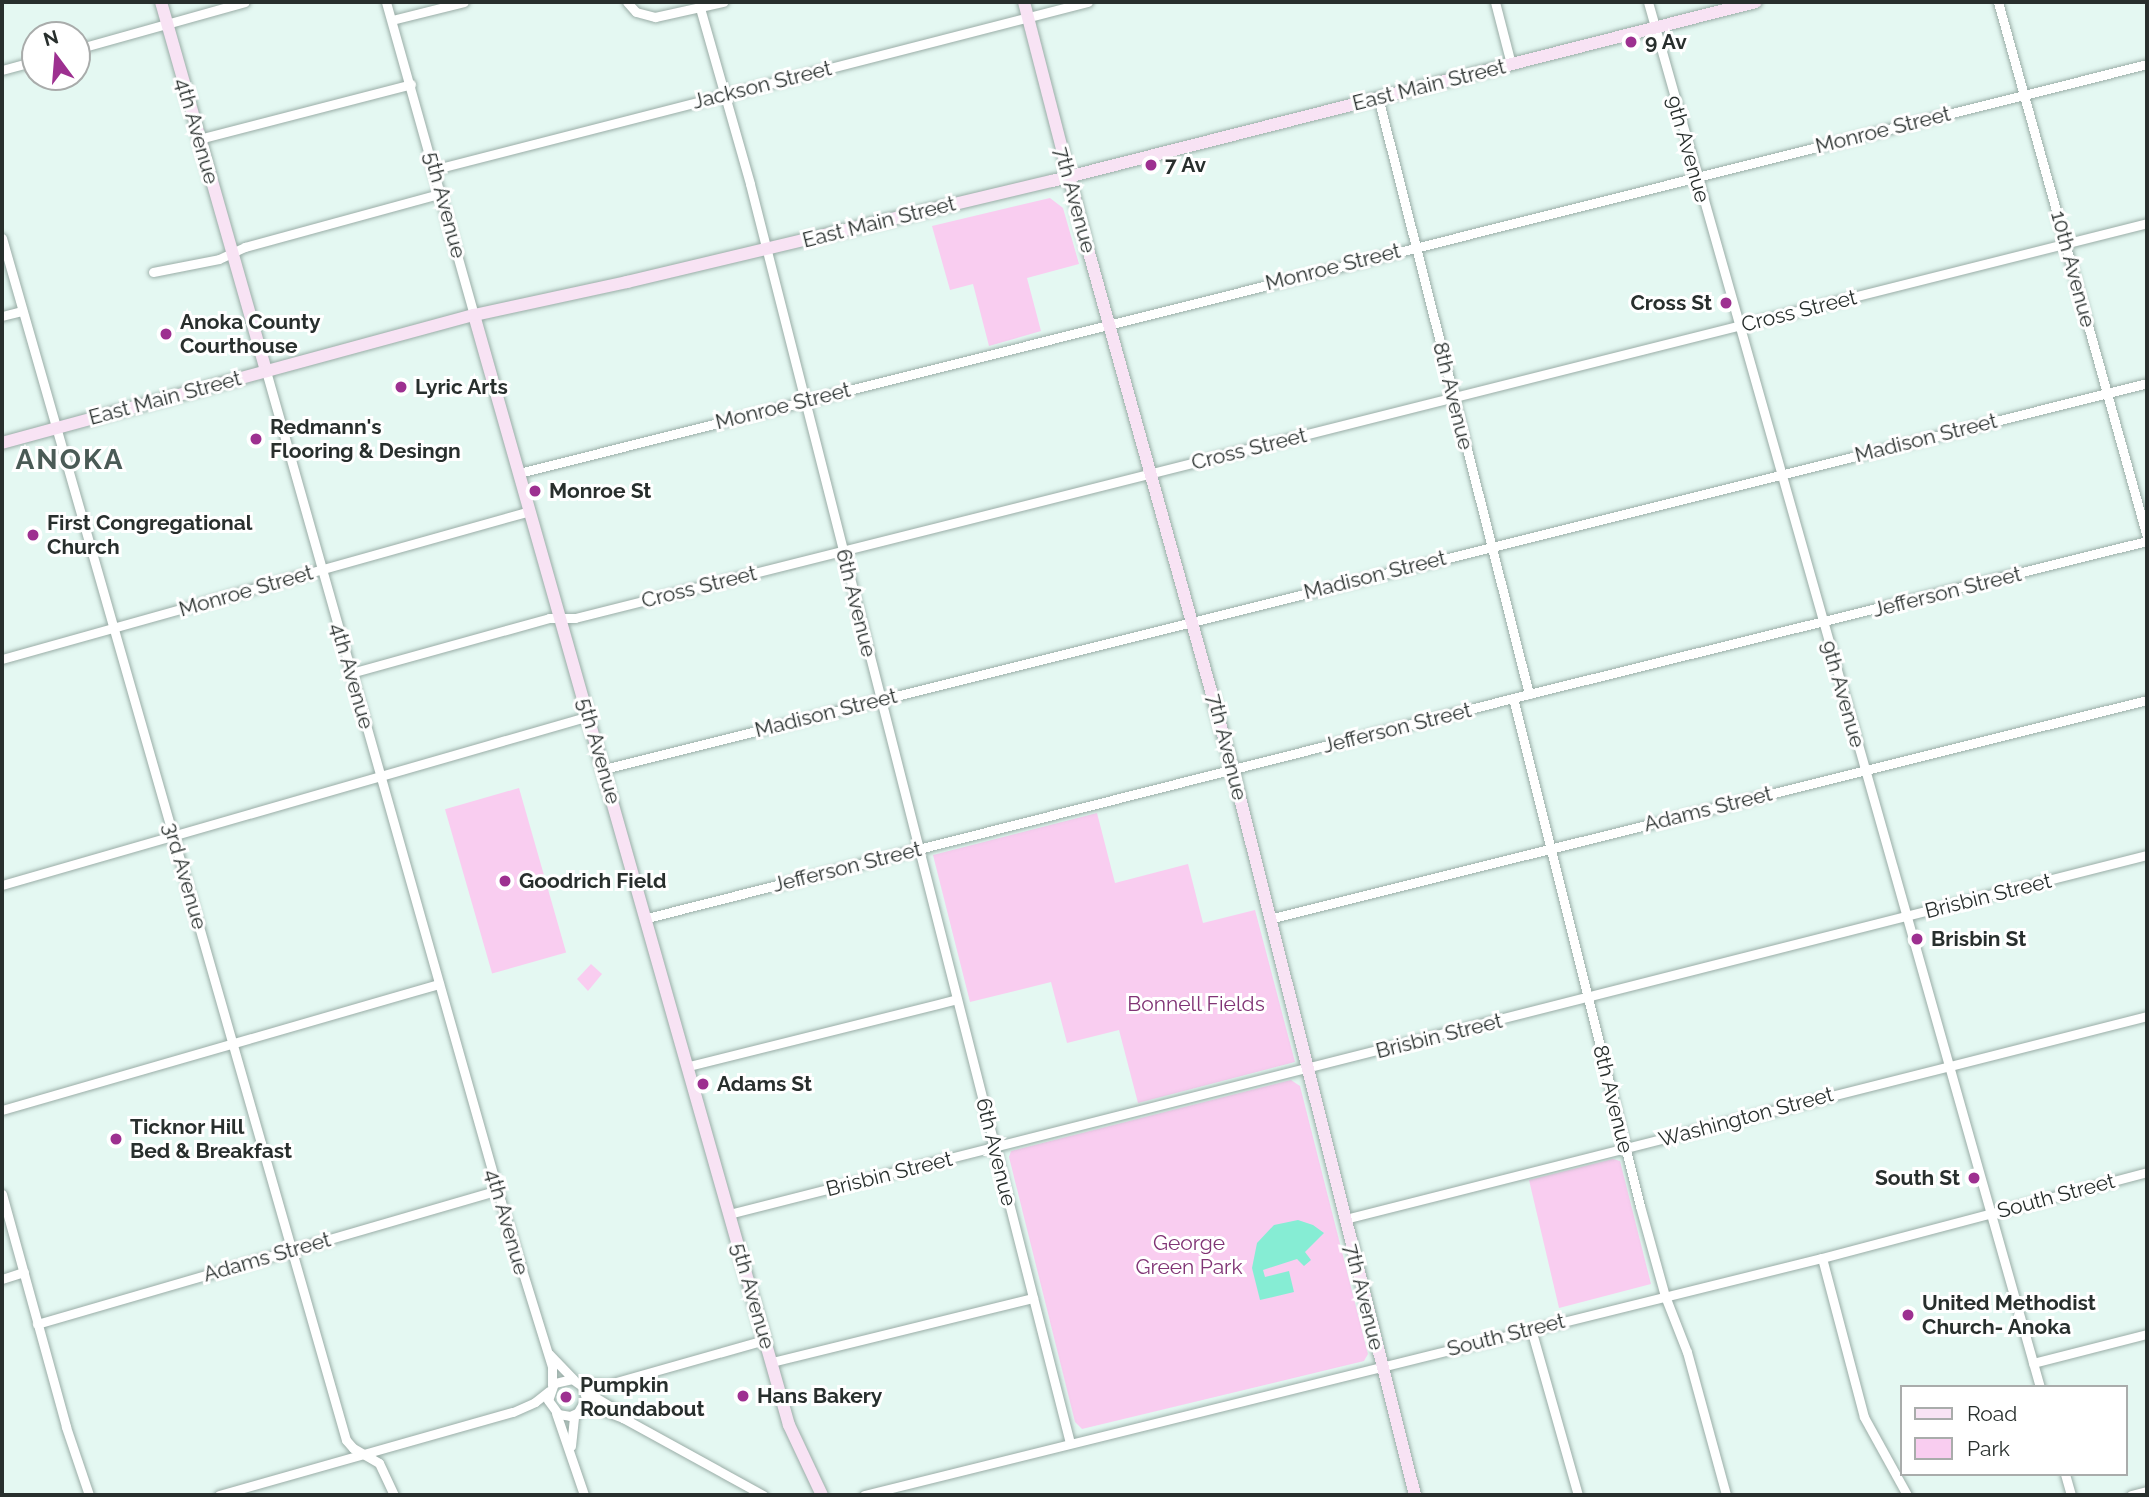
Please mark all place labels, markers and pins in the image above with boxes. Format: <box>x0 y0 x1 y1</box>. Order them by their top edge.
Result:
place label: 9 Av <box>1645 29 1687 55</box>
marker: 9 Av <box>1623 34 1639 50</box>
place label: 7 Av <box>1165 152 1207 178</box>
marker: 7 Av <box>1143 157 1159 173</box>
place label: Cross St <box>1630 290 1712 316</box>
marker: Cross St <box>1718 295 1734 311</box>
place label: Anoka County Courthouse <box>180 309 320 359</box>
marker: Anoka County Courthouse <box>158 326 174 342</box>
place label: Lyric Arts <box>415 374 508 400</box>
marker: Lyric Arts <box>393 379 409 395</box>
place label: Redmann's Flooring & Desingn <box>270 414 461 464</box>
marker: Redmann's Flooring & Desingn <box>248 431 264 447</box>
place label: Monroe St <box>549 478 651 504</box>
marker: Monroe St <box>527 483 543 499</box>
place label: First Congregational Church <box>47 510 252 560</box>
marker: First Congregational Church <box>25 527 41 543</box>
place label: Goodrich Field <box>519 868 666 894</box>
marker: Goodrich Field <box>497 873 513 889</box>
place label: Brisbin St <box>1931 926 2026 952</box>
marker: Brisbin St <box>1909 931 1925 947</box>
place label: Adams St <box>717 1071 812 1097</box>
marker: Adams St <box>695 1076 711 1092</box>
place label: Ticknor Hill Bed & Breakfast <box>130 1114 292 1164</box>
marker: Ticknor Hill Bed & Breakfast <box>108 1131 124 1147</box>
place label: South St <box>1875 1165 1960 1191</box>
marker: South St <box>1966 1170 1982 1186</box>
place label: United Methodist Church- Anoka <box>1922 1290 2096 1340</box>
marker: United Methodist Church- Anoka <box>1900 1307 1916 1323</box>
place label: Pumpkin Roundabout <box>580 1372 705 1422</box>
place label: Hans Bakery <box>757 1383 882 1409</box>
marker: Hans Bakery <box>735 1388 751 1404</box>
marker: Pumpkin Roundabout <box>558 1389 574 1405</box>

